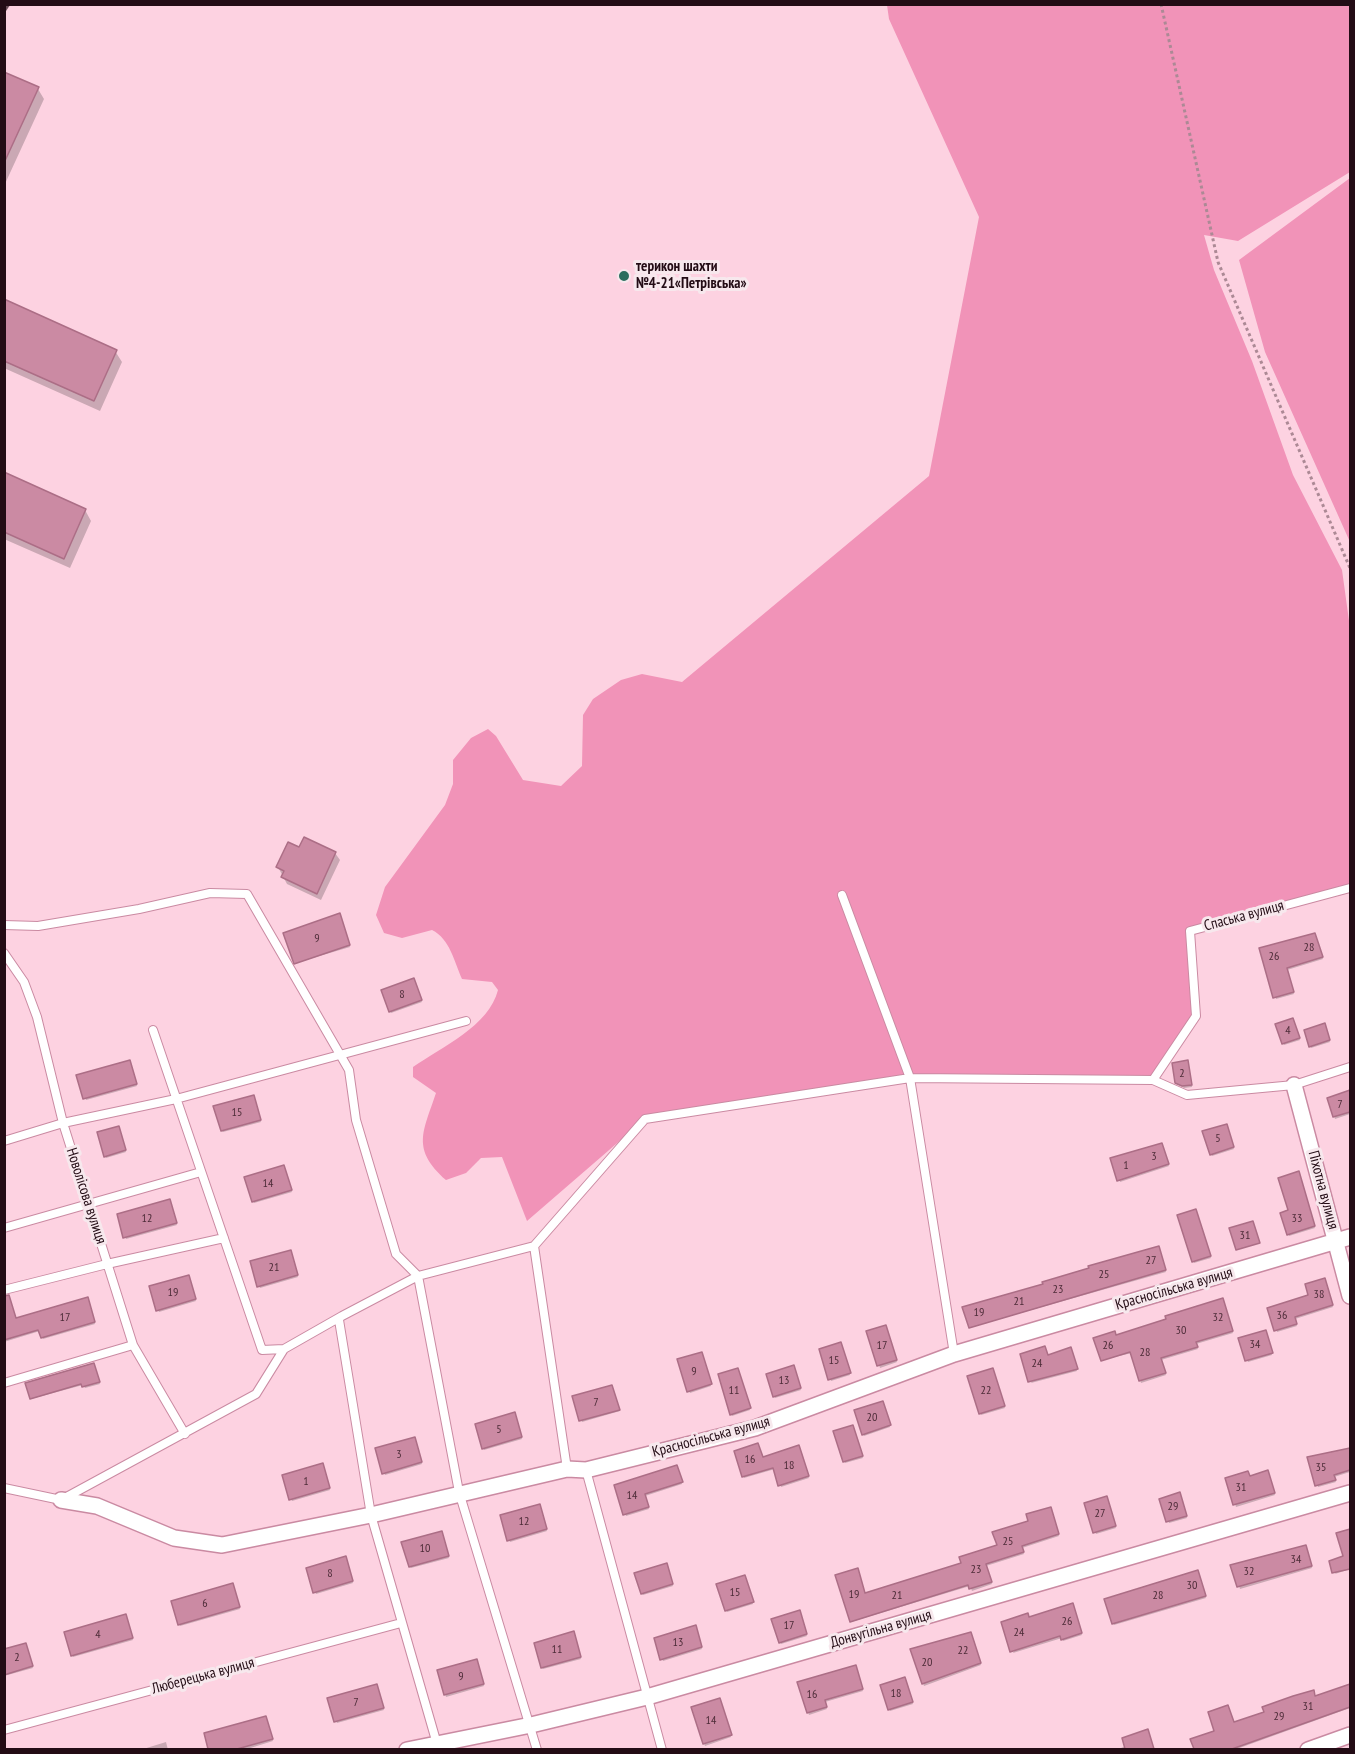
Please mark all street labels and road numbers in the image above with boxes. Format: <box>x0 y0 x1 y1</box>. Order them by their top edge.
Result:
street label: Спаська вулиця <box>1202 897 1286 935</box>
street label: Новолісова вулиця <box>62 1146 110 1246</box>
street label: Піхотна вулиця <box>1304 1149 1342 1231</box>
street label: Красносільська вулиця <box>1113 1264 1235 1314</box>
street label: Красносільська вулиця <box>650 1413 772 1461</box>
street label: Донвугільна вулиця <box>828 1606 934 1652</box>
street label: Люберецька вулиця <box>150 1654 256 1698</box>

